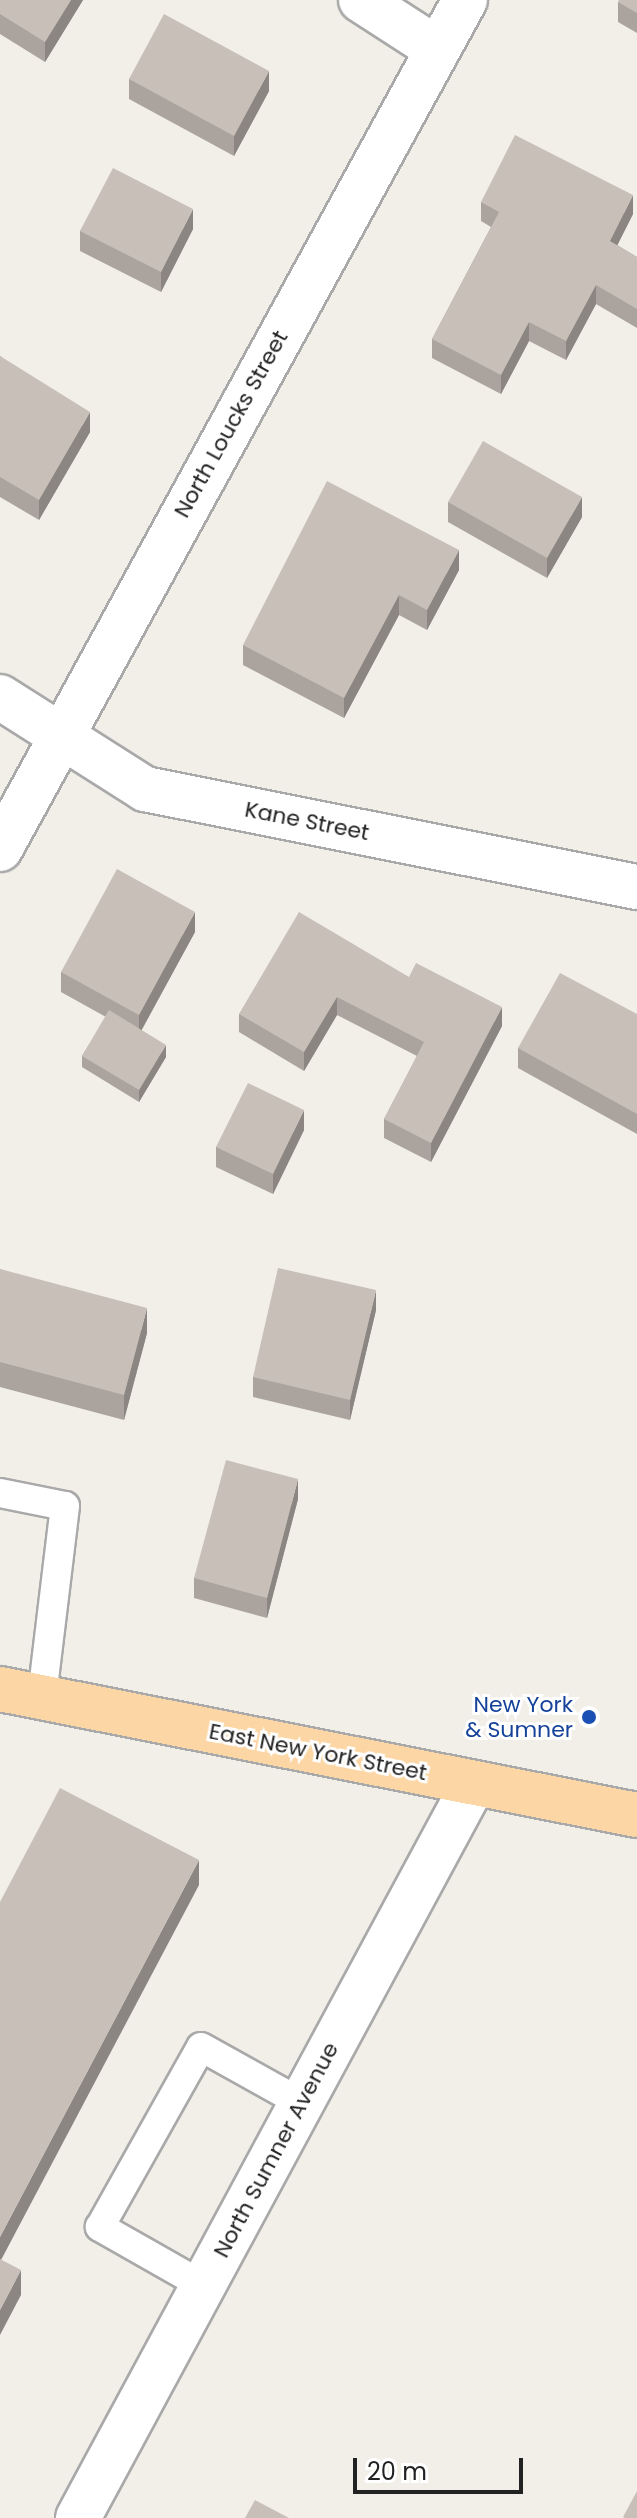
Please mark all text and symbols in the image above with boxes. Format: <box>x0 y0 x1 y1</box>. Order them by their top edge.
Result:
street label: North Loucks Street <box>169 326 293 522</box>
street label: Kane Street <box>243 796 371 846</box>
place label: New York & Sumner <box>465 1691 573 1742</box>
marker: New York & Sumner <box>580 1708 598 1726</box>
street label: East New York Street <box>207 1718 429 1786</box>
street label: North Sumner Avenue <box>208 2038 344 2262</box>
scale bar <box>357 2442 527 2492</box>
text: 20 m <box>367 2455 427 2488</box>

